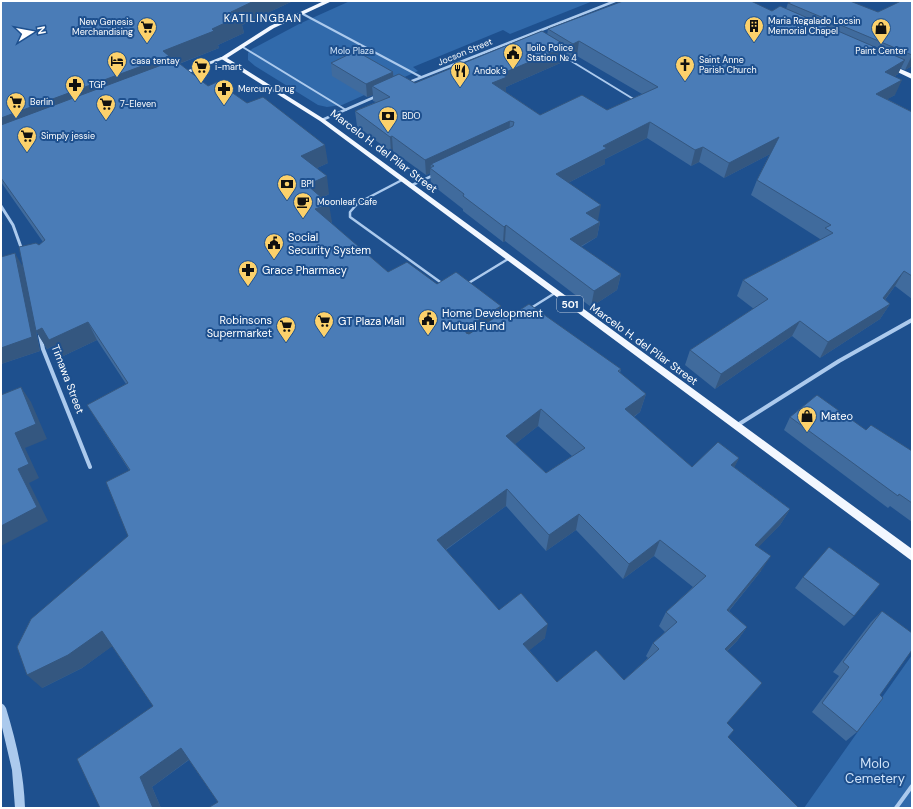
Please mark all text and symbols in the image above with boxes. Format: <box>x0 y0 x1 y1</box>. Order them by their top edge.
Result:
district label: KATILINGBAN <box>224 11 302 25</box>
north arrow <box>12 12 52 52</box>
building icon: Maria Regalado Locsin Memorial Chapel <box>743 15 765 43</box>
place label: Maria Regalado Locsin Memorial Chapel <box>768 15 861 37</box>
place label: New Genesis Merchandising <box>72 16 133 38</box>
supermarket icon: New Genesis Merchandising <box>136 16 158 44</box>
shop icon: Paint Center <box>870 17 892 45</box>
text: N <box>34 25 49 35</box>
street label: Jocson Street <box>436 35 495 68</box>
public building icon: Iloilo Police Station № 4 <box>502 42 524 70</box>
place label: Iloilo Police Station № 4 <box>527 42 577 64</box>
park label: Molo Plaza <box>330 45 374 57</box>
place label: Paint Center <box>855 45 908 57</box>
hotel icon: casa tentay <box>106 50 128 78</box>
church icon: Saint Anne Parish Church <box>674 54 696 82</box>
place label: Saint Anne Parish Church <box>699 54 757 76</box>
place label: casa tentay <box>131 55 180 67</box>
supermarket icon: i-mart <box>190 56 212 84</box>
restaurant icon: Andok's <box>449 60 471 88</box>
place label: i-mart <box>215 61 242 73</box>
place label: Andok's <box>474 65 507 77</box>
pharmacy icon: TGP <box>64 74 86 102</box>
pharmacy icon: Mercury Drug <box>213 78 235 106</box>
place label: TGP <box>89 79 106 91</box>
place label: Mercury Drug <box>238 83 295 95</box>
supermarket icon: Berlin <box>5 91 27 119</box>
supermarket icon: 7-Eleven <box>95 93 117 121</box>
place label: Berlin <box>30 96 53 108</box>
place label: 7-Eleven <box>120 98 156 110</box>
bank icon: BDO <box>377 105 399 133</box>
street label: Marcelo H. del Pilar Street <box>328 106 440 196</box>
place label: BDO <box>402 110 421 122</box>
supermarket icon: Simply jessie <box>16 125 38 153</box>
place label: Simply jessie <box>41 130 95 142</box>
bank icon: BPI <box>276 173 298 201</box>
place label: BPI <box>301 178 314 190</box>
cafe icon: Moonleaf Cafe <box>292 191 314 219</box>
place label: Moonleaf Cafe <box>317 196 377 208</box>
place label: Social Security System <box>288 230 371 257</box>
public building icon: Social Security System <box>263 232 285 260</box>
pharmacy icon: Grace Pharmacy <box>237 259 259 287</box>
place label: Grace Pharmacy <box>262 263 347 277</box>
road number: 501 <box>557 296 583 312</box>
street label: Marcelo H. del Pilar Street <box>587 300 701 388</box>
place label: Home Development Mutual Fund <box>442 306 543 333</box>
public building icon: Home Development Mutual Fund <box>417 308 439 336</box>
supermarket icon: GT Plaza Mall <box>313 310 335 338</box>
place label: Robinsons Supermarket <box>207 313 272 340</box>
place label: GT Plaza Mall <box>338 314 404 328</box>
supermarket icon: Robinsons Supermarket <box>275 315 297 343</box>
street label: Timawa Street <box>48 343 88 415</box>
shop icon: Mateo <box>796 405 818 433</box>
place label: Mateo <box>821 409 853 423</box>
park label: Molo Cemetery <box>845 755 905 787</box>

